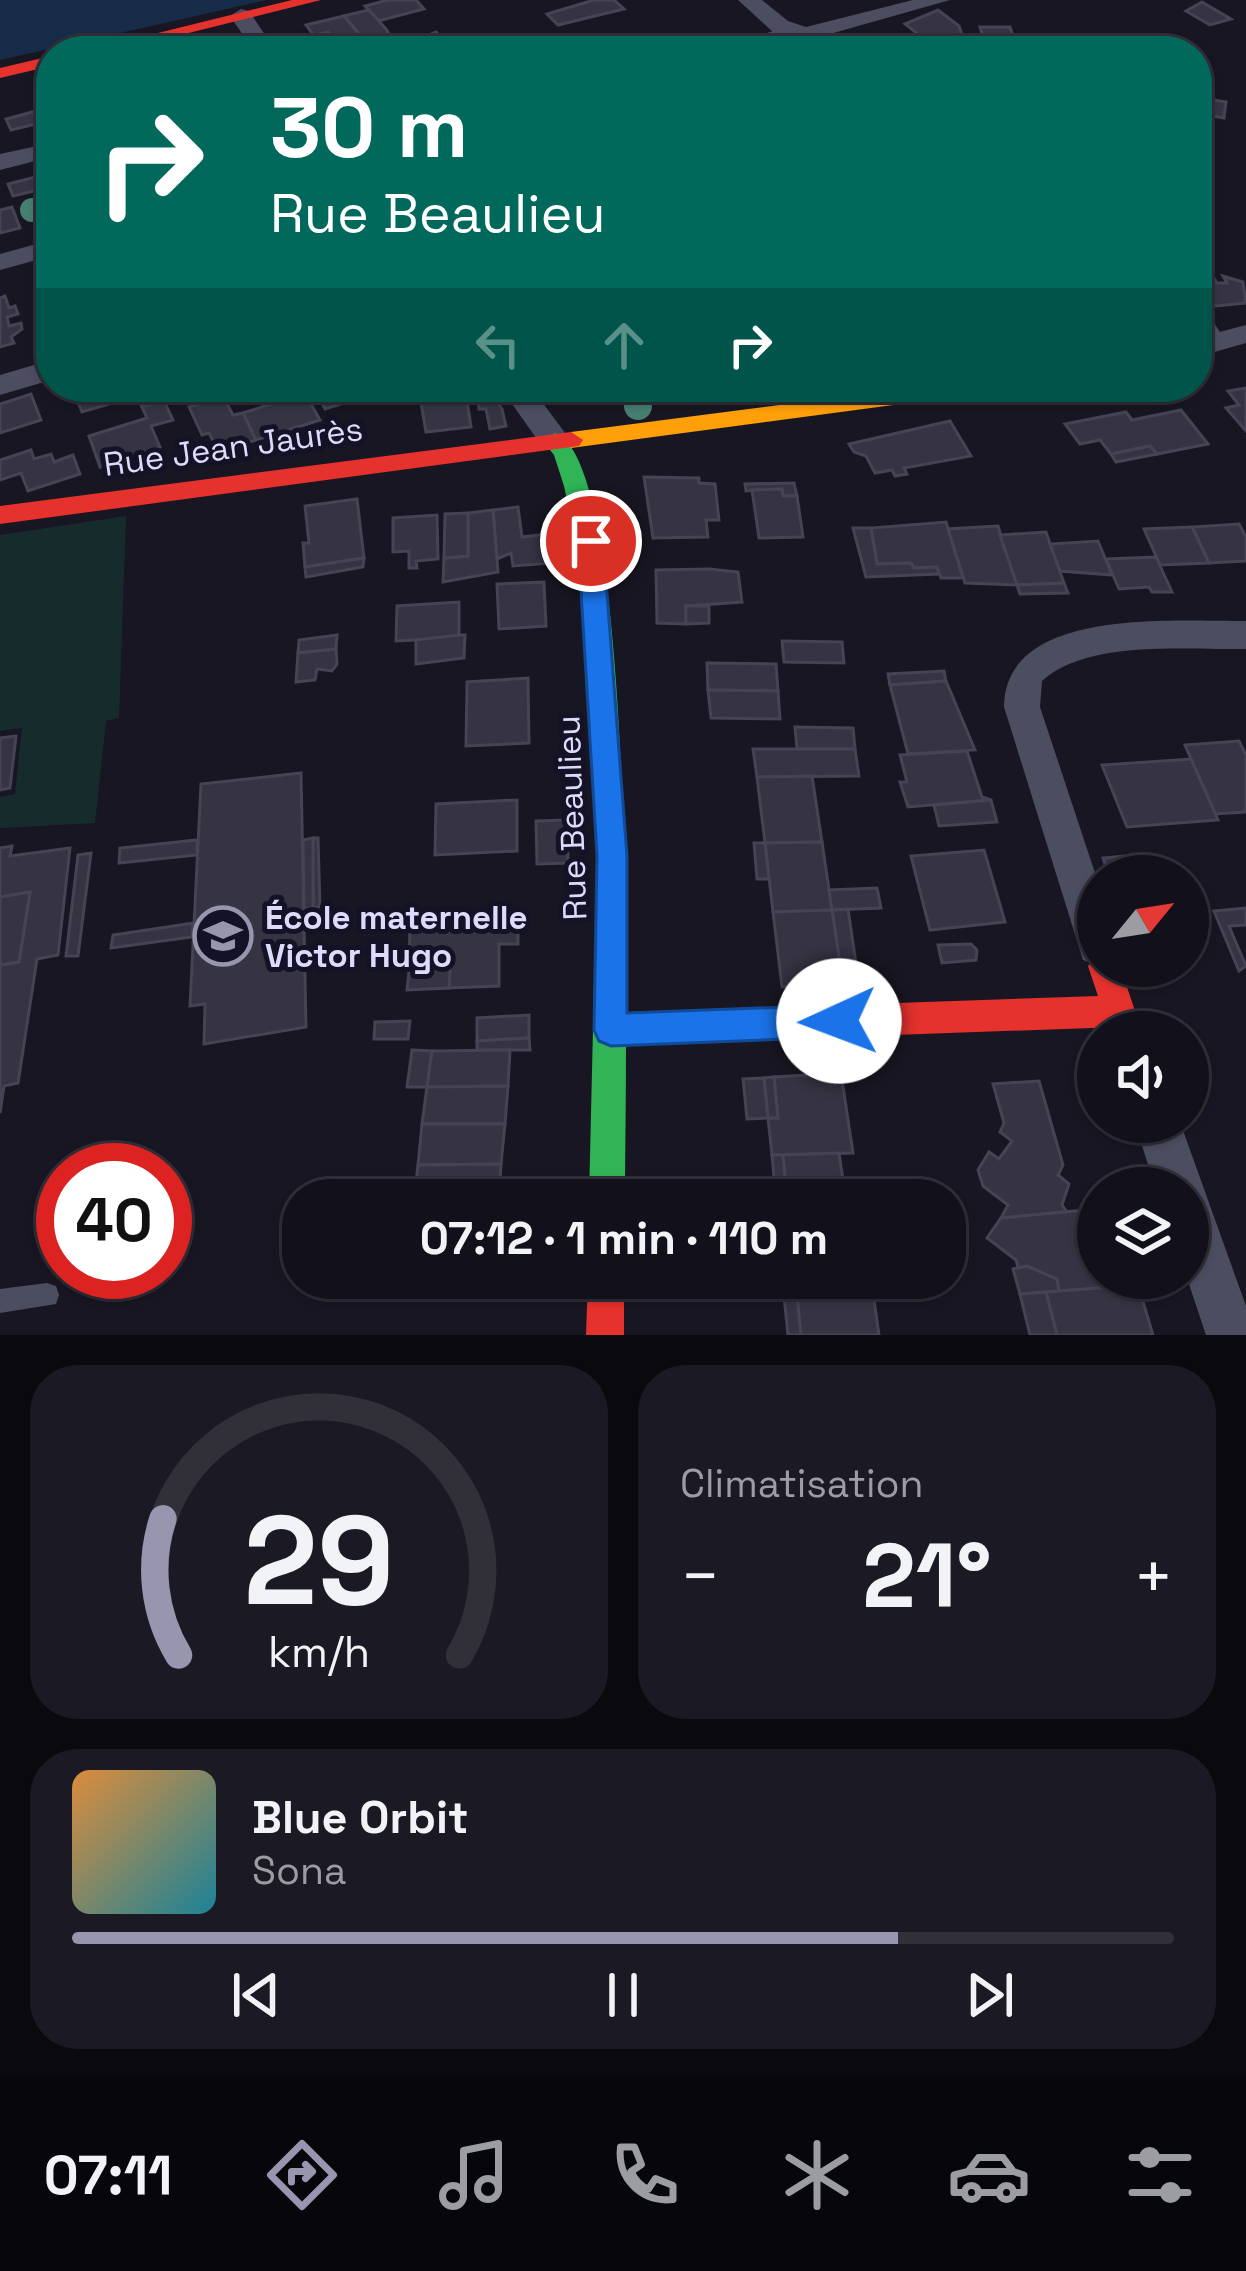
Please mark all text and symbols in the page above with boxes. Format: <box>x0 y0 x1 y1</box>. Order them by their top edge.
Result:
text: 30 m <box>270 74 469 182</box>
icon: right <box>72 84 228 240</box>
text: Rue Beaulieu <box>270 179 606 248</box>
icon: left <box>465 312 531 378</box>
icon: ahead <box>591 312 657 378</box>
icon: right <box>717 312 783 378</box>
street label: Rue Jean Jaurès <box>101 408 365 486</box>
pin <box>540 490 642 592</box>
icon: arrive <box>558 508 624 574</box>
street label: Rue Beaulieu <box>547 715 597 921</box>
north arrow <box>1077 855 1209 987</box>
map controls <box>1077 855 1209 1299</box>
place label: École maternelle Victor Hugo <box>265 897 528 977</box>
school or university icon: École maternelle Victor Hugo <box>192 905 254 967</box>
position arrow <box>776 958 902 1084</box>
button: sound <box>1077 1011 1209 1143</box>
speed limit sign: 40 <box>36 1143 192 1299</box>
button: layers <box>1077 1167 1209 1299</box>
text: 07:12 · 1 min · 110 m <box>420 1210 828 1267</box>
text: Climatisation <box>680 1459 923 1508</box>
text: 29 <box>244 1481 394 1640</box>
text: 21° <box>862 1518 992 1633</box>
text: − <box>680 1534 721 1618</box>
text: + <box>1133 1534 1174 1618</box>
text: km/h <box>268 1625 370 1680</box>
text: Blue Orbit <box>252 1789 468 1846</box>
text: Sona <box>252 1846 346 1895</box>
icon: previous <box>223 1962 289 2028</box>
icon: pause <box>590 1962 656 2028</box>
icon: next <box>957 1962 1023 2028</box>
icon: directions <box>260 2133 344 2217</box>
icon: music <box>432 2133 516 2217</box>
icon: phone <box>603 2133 687 2217</box>
icon: climate <box>775 2133 859 2217</box>
icon: car <box>947 2133 1031 2217</box>
icon: filters <box>1118 2133 1202 2217</box>
text: 07:11 <box>44 2141 173 2210</box>

